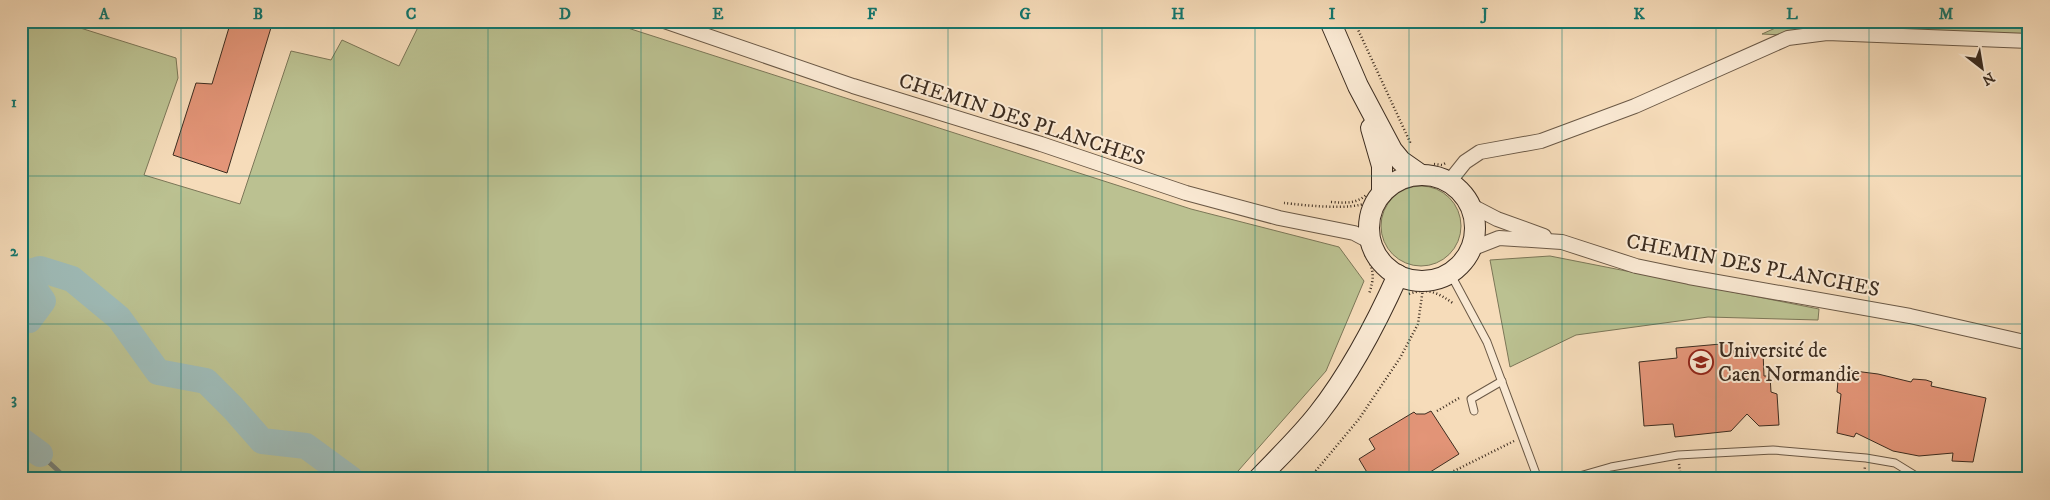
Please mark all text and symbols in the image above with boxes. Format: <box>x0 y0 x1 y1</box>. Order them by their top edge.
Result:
text: A <box>98 4 110 24</box>
text: B <box>253 4 263 24</box>
text: C <box>406 4 416 24</box>
text: D <box>559 4 571 24</box>
text: E <box>712 4 724 24</box>
text: F <box>867 4 877 24</box>
text: G <box>1019 4 1031 24</box>
text: H <box>1171 4 1185 24</box>
text: I <box>1329 4 1336 24</box>
text: J <box>1480 4 1489 24</box>
text: K <box>1633 4 1645 24</box>
text: L <box>1786 4 1798 24</box>
text: M <box>1939 4 1954 24</box>
north arrow <box>1958 42 2008 92</box>
street label: CHEMIN DES PLANCHES <box>895 68 1148 172</box>
text: N <box>1978 68 1998 89</box>
text: 1 <box>11 92 17 112</box>
street label: CHEMIN DES PLANCHES <box>1624 229 1882 303</box>
text: 2 <box>10 241 19 261</box>
place label: Université de Caen Normandie <box>1718 338 1860 388</box>
school or university icon: Université de Caen Normandie <box>1688 349 1714 375</box>
text: 3 <box>11 389 17 409</box>

